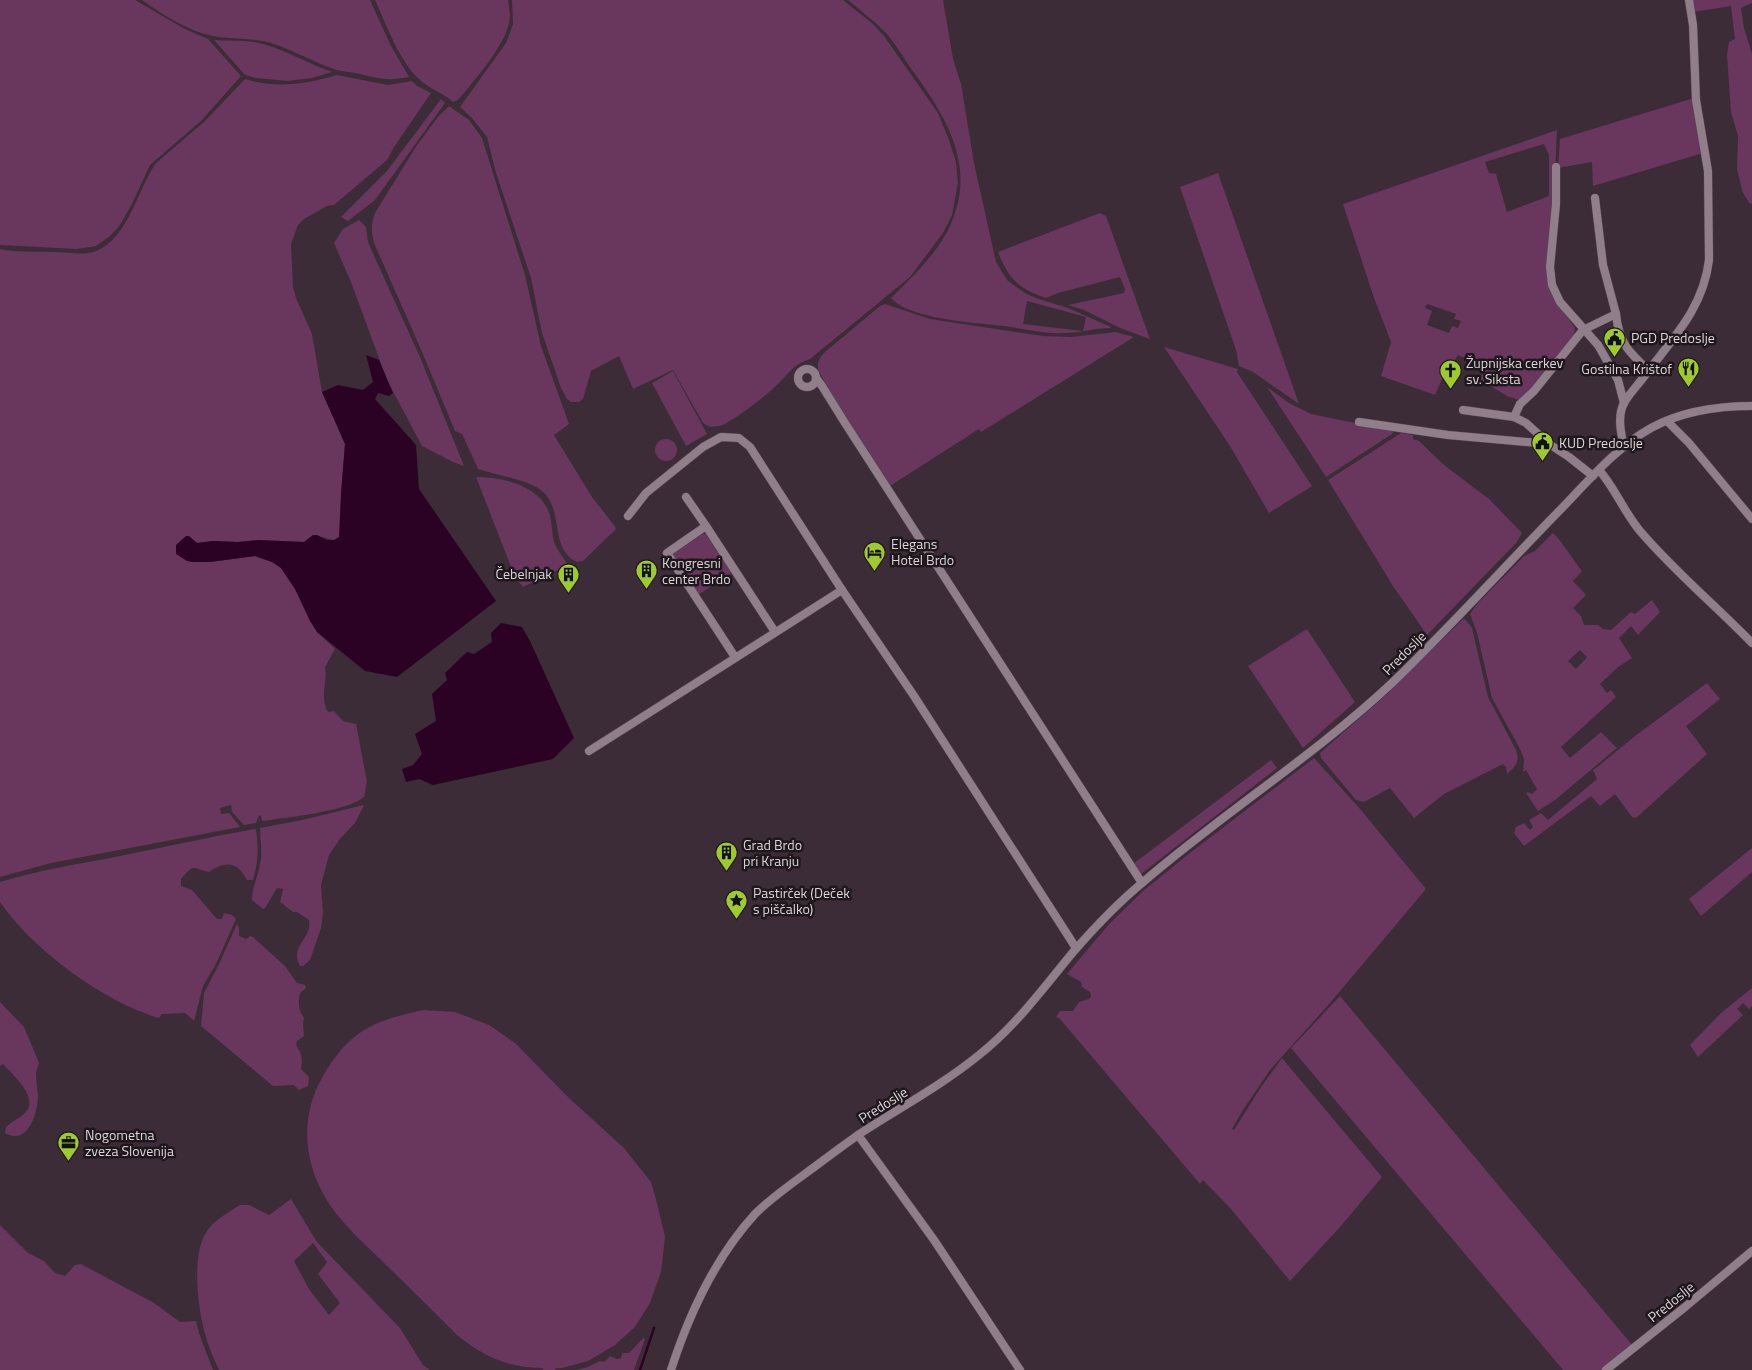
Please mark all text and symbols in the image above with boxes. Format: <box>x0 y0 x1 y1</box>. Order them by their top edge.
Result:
public building icon: PGD Predoslje <box>1603 326 1627 357</box>
place label: PGD Predoslje <box>1631 327 1715 348</box>
place label: Župnijska cerkev sv. Siksta <box>1466 352 1563 389</box>
restaurant icon: Gostilna Krištof <box>1676 357 1700 388</box>
place label: Gostilna Krištof <box>1581 358 1672 379</box>
church icon: Župnijska cerkev sv. Siksta <box>1438 359 1462 390</box>
public building icon: KUD Predoslje <box>1531 431 1555 462</box>
place label: KUD Predoslje <box>1559 432 1643 453</box>
place label: Elegans Hotel Brdo <box>891 533 954 570</box>
hotel icon: Elegans Hotel Brdo <box>863 540 887 571</box>
place label: Kongresni center Brdo <box>662 552 731 589</box>
building icon: Kongresni center Brdo <box>634 559 658 590</box>
building icon: Čebelnjak <box>556 562 580 593</box>
place label: Čebelnjak <box>495 563 552 584</box>
street label: Predoslje <box>1377 626 1430 679</box>
place label: Grad Brdo pri Kranju <box>743 834 802 871</box>
building icon: Grad Brdo pri Kranju <box>715 841 739 872</box>
place label: Pastirček (Deček s piščalko) <box>753 882 850 919</box>
place icon: Pastirček (Deček s piščalko) <box>725 889 749 920</box>
street label: Predoslje <box>854 1081 912 1128</box>
place label: Nogometna zveza Slovenija <box>85 1124 174 1161</box>
office icon: Nogometna zveza Slovenija <box>57 1131 81 1162</box>
street label: Predoslje <box>1643 1276 1699 1327</box>

